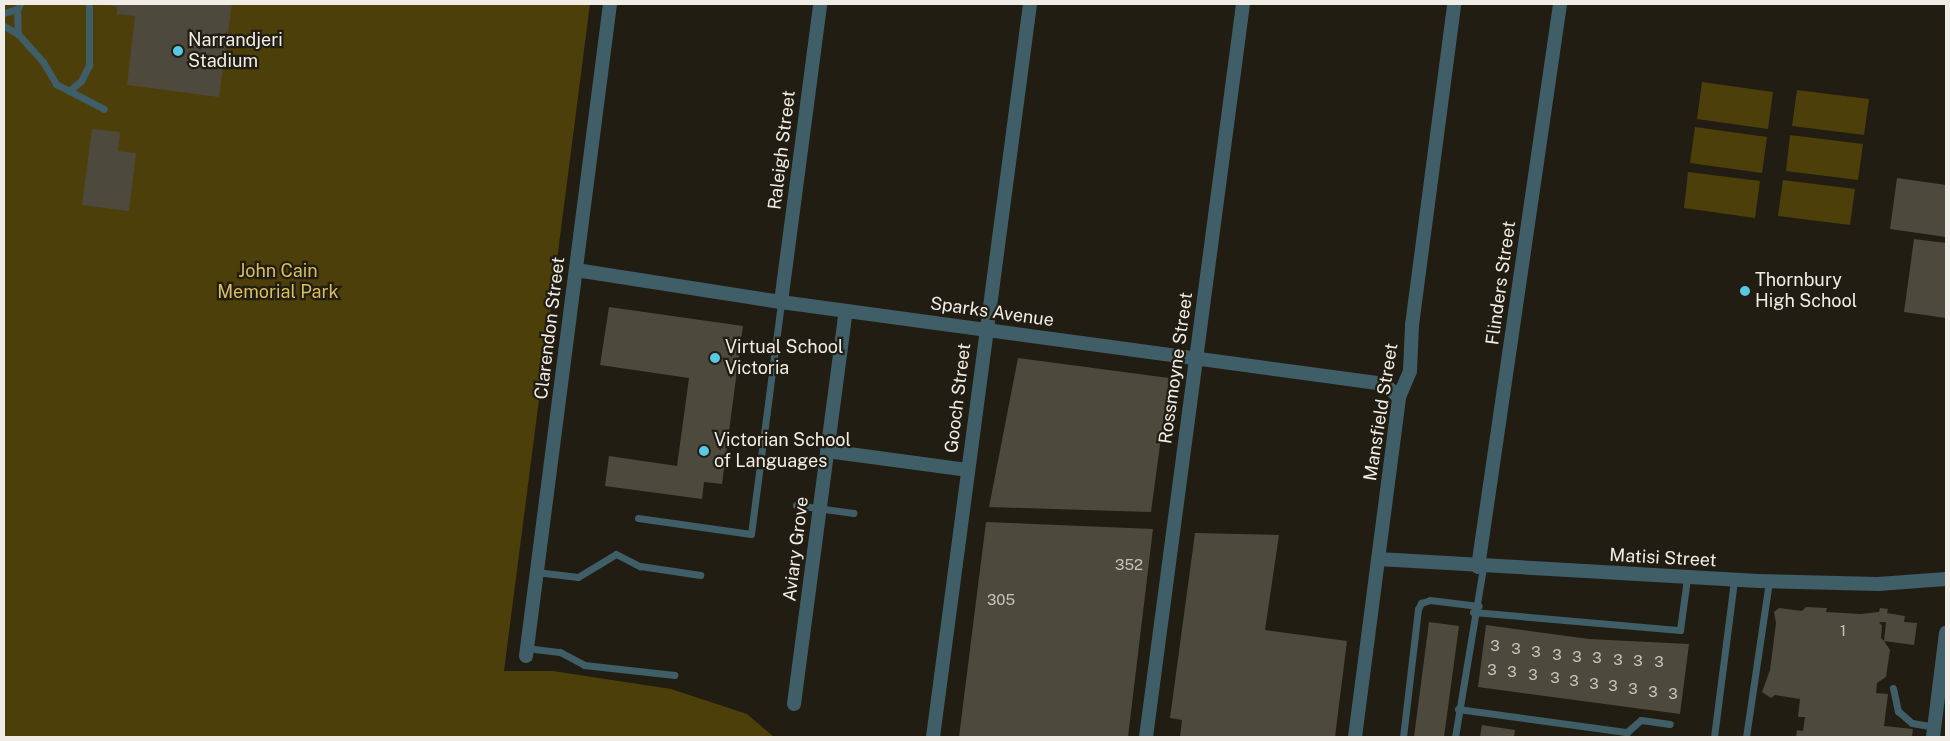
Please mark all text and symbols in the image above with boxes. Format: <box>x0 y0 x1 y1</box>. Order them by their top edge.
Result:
place label: Narrandjeri Stadium <box>188 30 283 72</box>
marker: Narrandjeri Stadium <box>172 45 184 57</box>
street label: Raleigh Street <box>764 89 800 211</box>
street label: Flinders Street <box>1482 220 1520 346</box>
street label: Clarendon Street <box>531 255 569 401</box>
park label: John Cain Memorial Park <box>217 261 339 304</box>
place label: Thornbury High School <box>1755 270 1857 312</box>
marker: Thornbury High School <box>1739 285 1751 297</box>
street label: Rossmoyne Street <box>1155 291 1197 445</box>
street label: Sparks Avenue <box>929 293 1055 331</box>
place label: Virtual School Victoria <box>725 337 844 379</box>
street label: Mansfield Street <box>1359 341 1403 483</box>
street label: Gooch Street <box>941 342 975 454</box>
marker: Virtual School Victoria <box>709 352 721 364</box>
place label: Victorian School of Languages <box>714 430 851 472</box>
marker: Victorian School of Languages <box>698 445 710 457</box>
street label: Aviary Grove <box>779 495 813 603</box>
street label: Matisi Street <box>1609 544 1717 572</box>
house number: 352 <box>1115 556 1143 574</box>
house number: 305 <box>987 591 1015 609</box>
house number: 1 <box>1840 622 1846 640</box>
house number: 3 <box>1490 637 1500 655</box>
house number: 3 <box>1511 640 1521 658</box>
house number: 3 <box>1531 643 1541 661</box>
house number: 3 <box>1552 646 1562 664</box>
house number: 3 <box>1572 648 1582 666</box>
house number: 3 <box>1592 649 1602 667</box>
house number: 3 <box>1613 651 1623 669</box>
house number: 3 <box>1633 652 1643 670</box>
house number: 3 <box>1654 653 1664 671</box>
house number: 3 <box>1487 661 1497 679</box>
house number: 3 <box>1507 663 1517 681</box>
house number: 3 <box>1528 666 1538 684</box>
house number: 3 <box>1550 669 1560 687</box>
house number: 3 <box>1569 672 1579 690</box>
house number: 3 <box>1589 675 1599 693</box>
house number: 3 <box>1608 677 1618 695</box>
house number: 3 <box>1628 680 1638 698</box>
house number: 3 <box>1648 683 1658 701</box>
house number: 3 <box>1668 685 1678 703</box>

